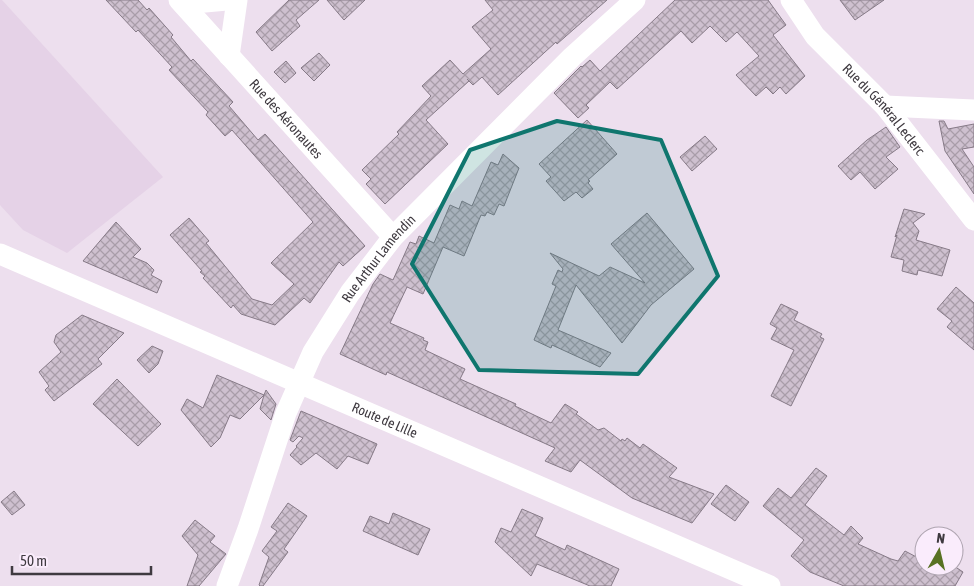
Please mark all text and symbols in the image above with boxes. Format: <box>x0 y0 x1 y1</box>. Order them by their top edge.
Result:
street label: Rue du Général Leclerc <box>839 60 929 159</box>
street label: Rue des Aéronautes <box>246 76 326 162</box>
street label: Rue Arthur Lamendin <box>338 211 419 305</box>
street label: Route de Lille <box>350 399 420 441</box>
north arrow <box>914 526 964 576</box>
text: N <box>936 530 946 547</box>
scale bar <box>12 544 151 576</box>
text: 50 m <box>20 552 47 569</box>

